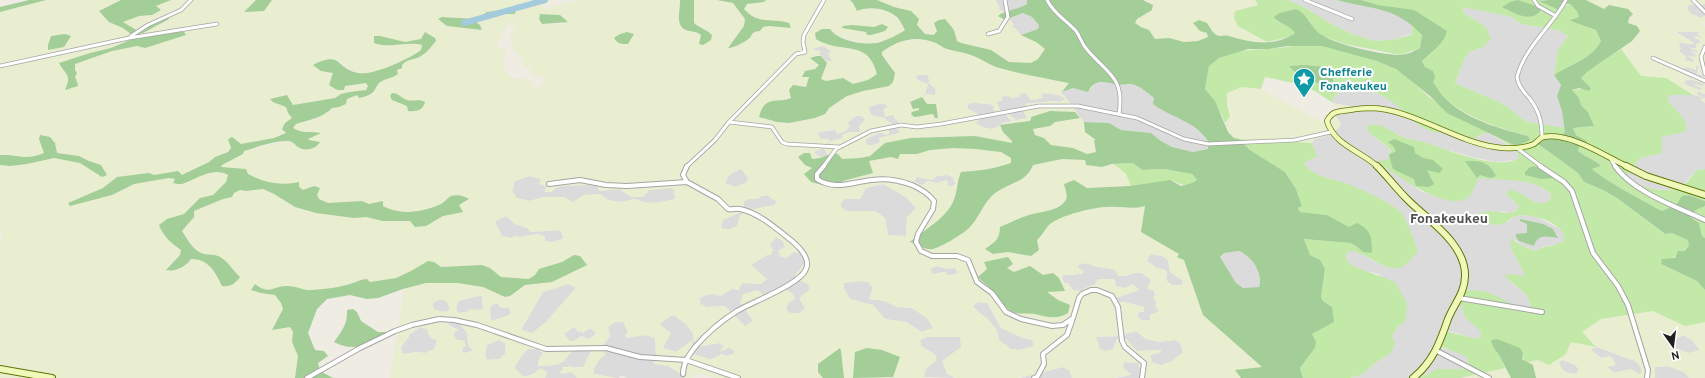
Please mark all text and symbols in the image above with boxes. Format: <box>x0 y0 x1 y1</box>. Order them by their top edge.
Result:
place label: Chefferie Fonakeukeu <box>1320 65 1387 95</box>
place icon: Chefferie Fonakeukeu <box>1291 66 1317 99</box>
district label: Fonakeukeu <box>1410 211 1488 228</box>
north arrow <box>1653 326 1693 366</box>
text: N <box>1670 347 1681 362</box>

